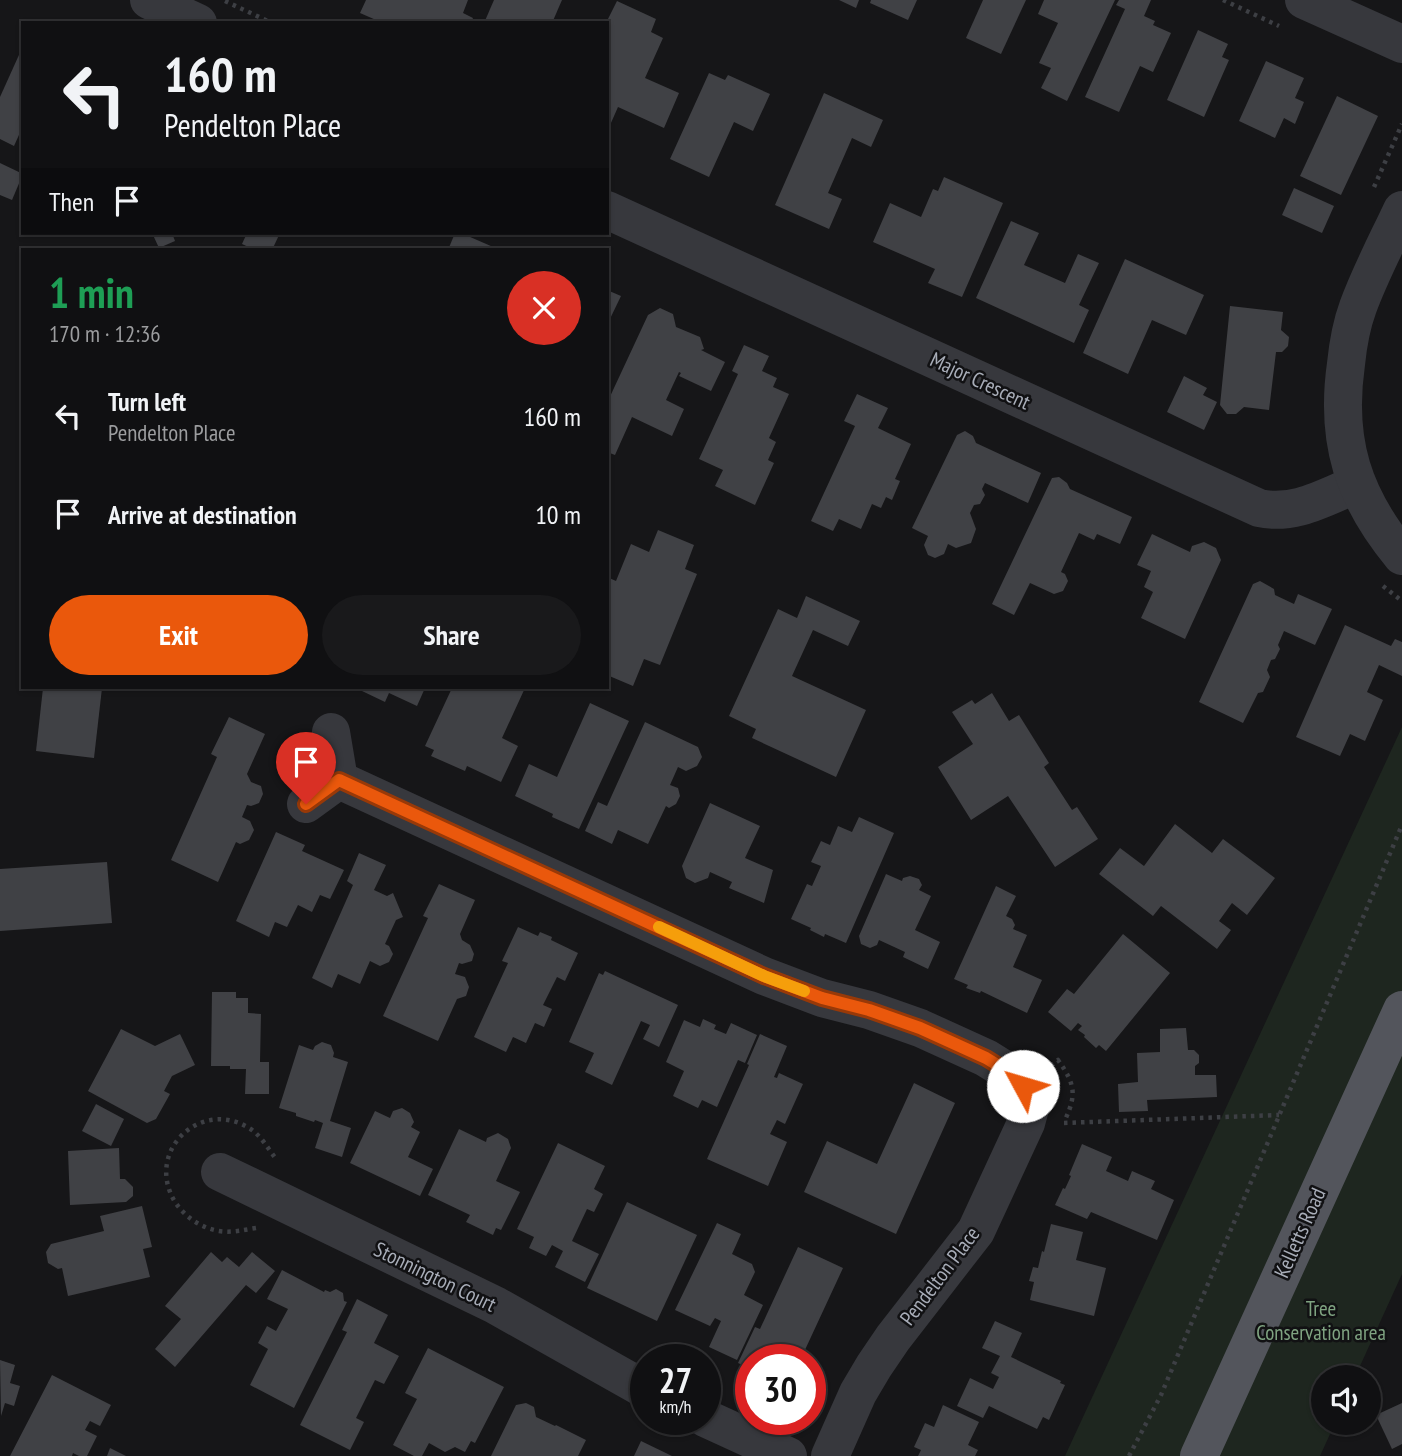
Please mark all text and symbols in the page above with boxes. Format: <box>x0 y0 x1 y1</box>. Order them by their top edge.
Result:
text: 160 m <box>164 42 277 106</box>
icon: left <box>49 49 140 140</box>
text: Pendelton Place <box>164 104 341 146</box>
icon: arrive <box>108 182 146 220</box>
text: Then <box>49 185 94 218</box>
text: 1 min <box>49 265 134 320</box>
button: close <box>507 271 581 345</box>
text: 170 m · 12:36 <box>49 319 161 348</box>
street label: Major Crescent <box>926 346 1035 416</box>
text: Turn left <box>108 385 186 418</box>
icon: left <box>49 397 87 435</box>
text: 160 m <box>523 400 581 433</box>
text: Pendelton Place <box>108 418 235 447</box>
icon: arrive <box>49 495 87 533</box>
text: Arrive at destination <box>108 498 297 531</box>
text: 10 m <box>535 498 581 531</box>
button: Exit <box>49 595 308 675</box>
button: Share <box>322 595 581 675</box>
pin <box>276 732 336 804</box>
icon: arrive <box>287 743 325 781</box>
position arrow <box>986 1049 1060 1123</box>
street label: Kelletts Road <box>1268 1184 1331 1282</box>
street label: Pendelton Place <box>894 1221 985 1330</box>
street label: Stonnington Court <box>370 1235 501 1318</box>
park label: Tree Conservation area <box>1256 1295 1386 1346</box>
speed limit sign: 30 <box>735 1344 826 1435</box>
text: 27 <box>659 1357 692 1403</box>
map controls <box>1311 1365 1381 1435</box>
button: sound <box>1311 1365 1381 1435</box>
text: km/h <box>660 1395 691 1418</box>

